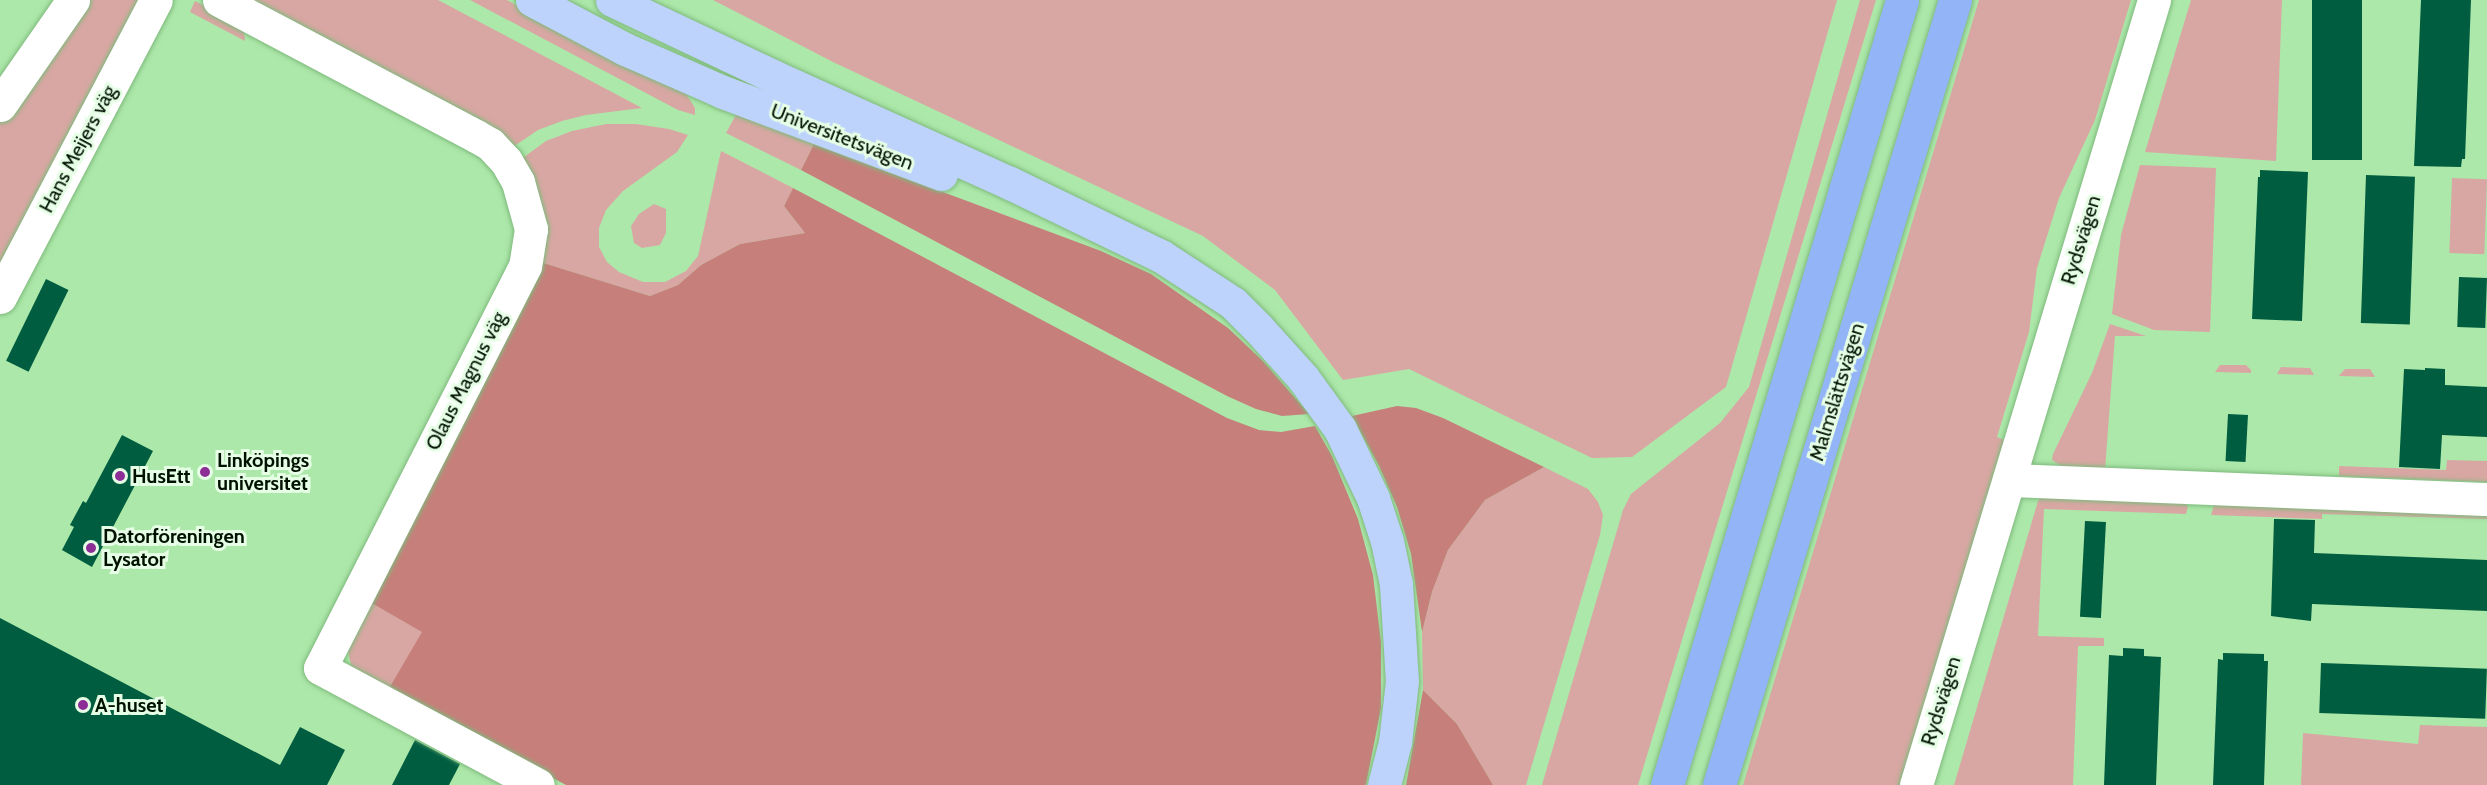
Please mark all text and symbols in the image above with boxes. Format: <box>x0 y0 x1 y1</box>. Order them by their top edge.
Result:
street label: Hans Meijers väg <box>34 81 122 217</box>
street label: Universitetsvägen <box>767 99 917 175</box>
street label: Rydsvägen <box>2056 193 2106 287</box>
street label: Olaus Magnus väg <box>421 308 511 454</box>
street label: Malmslättsvägen <box>1805 320 1869 464</box>
place label: Linköpings universitet <box>217 448 309 495</box>
place label: HusEtt <box>132 464 190 488</box>
marker: Linköpings universitet <box>198 465 212 479</box>
marker: HusEtt <box>113 469 127 483</box>
place label: Datorföreningen Lysator <box>103 524 245 571</box>
marker: Datorföreningen Lysator <box>84 541 98 555</box>
street label: Rydsvägen <box>1916 654 1966 748</box>
place label: A-huset <box>95 693 163 717</box>
marker: A-huset <box>76 698 90 712</box>

